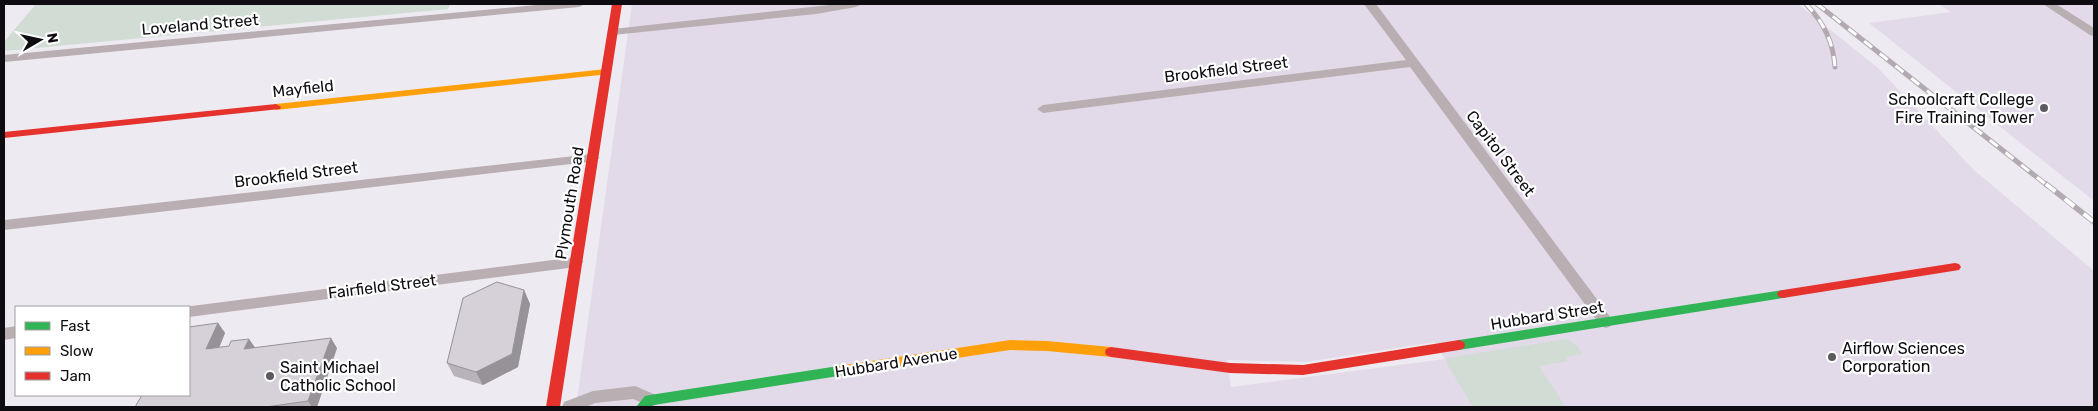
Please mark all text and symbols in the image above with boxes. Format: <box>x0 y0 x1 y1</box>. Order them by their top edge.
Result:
street label: Loveland Street <box>141 10 259 39</box>
north arrow <box>15 15 65 65</box>
text: N <box>43 32 62 44</box>
street label: Brookfield Street <box>1163 52 1289 87</box>
street label: Mayfield <box>272 76 335 101</box>
place label: Schoolcraft College Fire Training Tower <box>1888 90 2034 127</box>
marker: Schoolcraft College Fire Training Tower <box>2038 102 2050 114</box>
street label: Capitol Street <box>1462 107 1539 200</box>
street label: Plymouth Road <box>551 145 588 261</box>
street label: Brookfield Street <box>233 157 359 192</box>
street label: Fairfield Street <box>327 270 437 303</box>
street label: Hubbard Street <box>1489 297 1605 334</box>
legend <box>15 306 190 396</box>
text: Fast <box>60 317 90 335</box>
place label: Airflow Sciences Corporation <box>1842 339 1965 376</box>
text: Slow <box>60 342 93 360</box>
street label: Hubbard Avenue <box>833 343 959 382</box>
marker: Airflow Sciences Corporation <box>1826 351 1838 363</box>
place label: Saint Michael Catholic School <box>280 358 396 395</box>
text: Jam <box>60 367 91 385</box>
marker: Saint Michael Catholic School <box>264 370 276 382</box>

